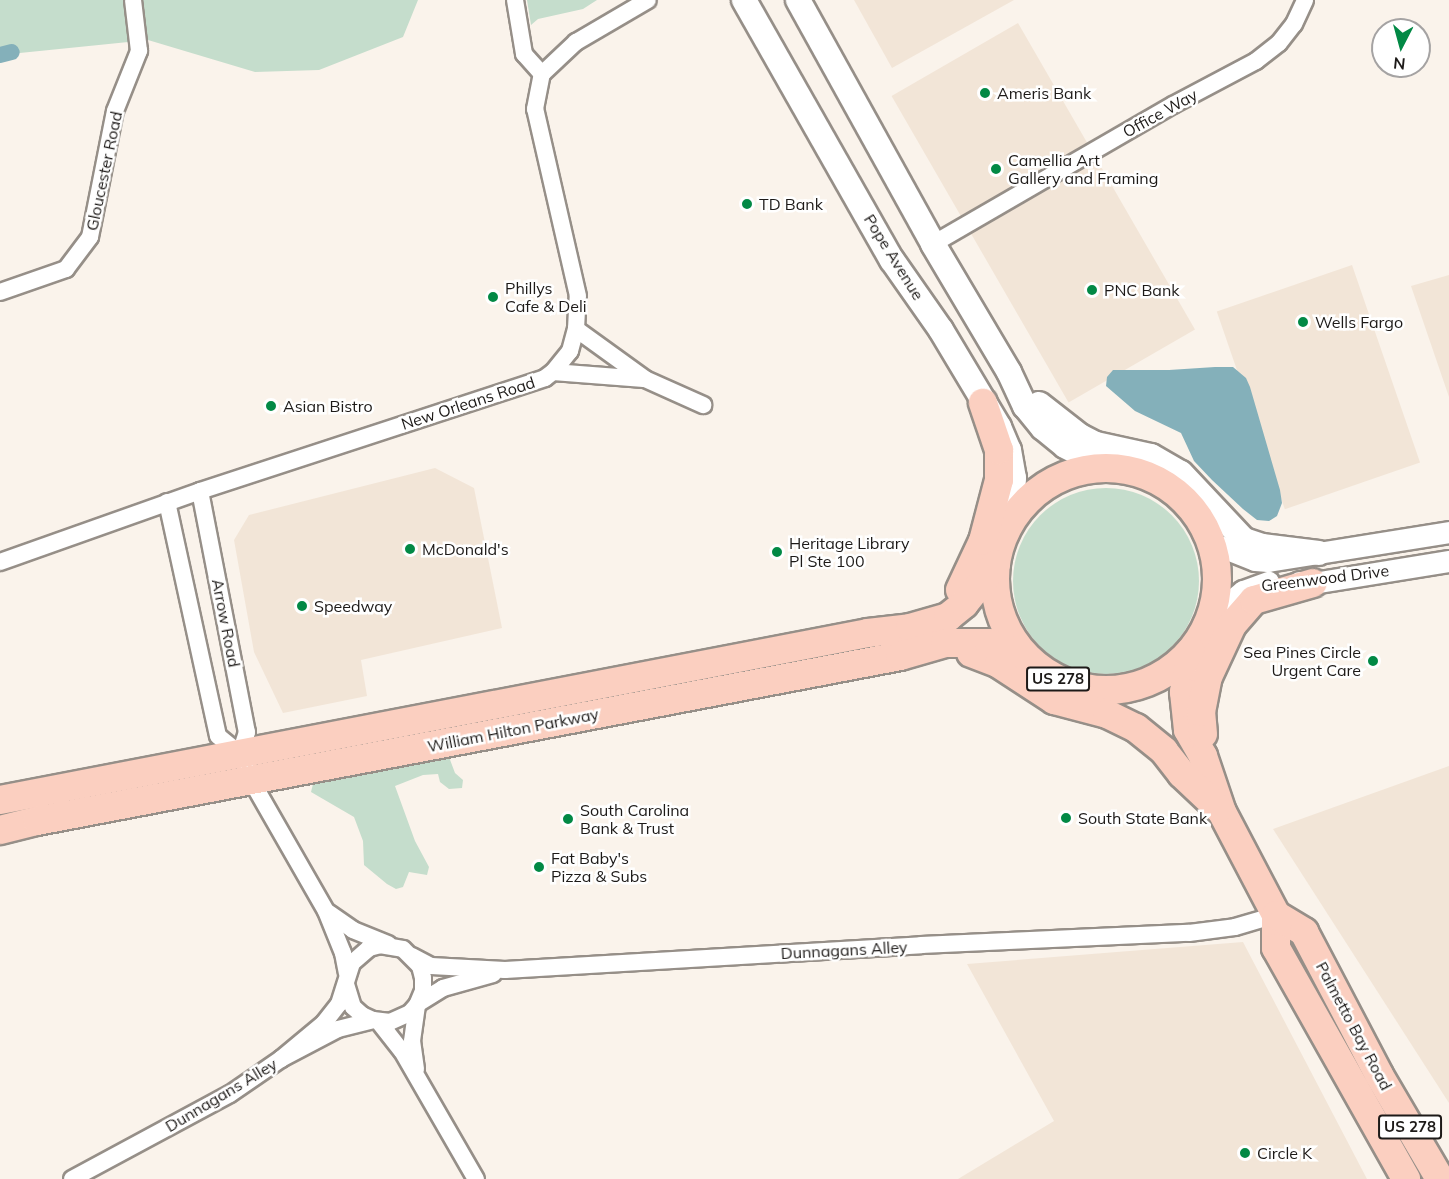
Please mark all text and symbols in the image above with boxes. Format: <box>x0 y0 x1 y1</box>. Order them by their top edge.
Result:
north arrow <box>1371 18 1431 78</box>
text: N <box>1392 53 1406 74</box>
place label: Ameris Bank <box>997 83 1091 103</box>
street label: Office Way <box>1119 85 1201 141</box>
marker: Ameris Bank <box>978 86 992 100</box>
street label: Gloucester Road <box>82 110 126 232</box>
place label: Camellia Art Gallery and Framing <box>1008 150 1158 188</box>
marker: Camellia Art Gallery and Framing <box>989 162 1003 176</box>
place label: TD Bank <box>759 194 823 214</box>
marker: TD Bank <box>740 197 754 211</box>
street label: Pope Avenue <box>860 211 928 303</box>
place label: Phillys Cafe & Deli <box>505 278 587 316</box>
place label: PNC Bank <box>1104 280 1180 300</box>
marker: PNC Bank <box>1085 283 1099 297</box>
marker: Phillys Cafe & Deli <box>486 290 500 304</box>
place label: Wells Fargo <box>1315 312 1403 332</box>
marker: Wells Fargo <box>1296 315 1310 329</box>
street label: New Orleans Road <box>399 372 537 434</box>
place label: Asian Bistro <box>283 396 373 416</box>
marker: Asian Bistro <box>264 399 278 413</box>
place label: Heritage Library Pl Ste 100 <box>789 533 910 571</box>
place label: McDonald's <box>422 539 509 559</box>
marker: McDonald's <box>403 542 417 556</box>
marker: Heritage Library Pl Ste 100 <box>770 545 784 559</box>
street label: Greenwood Drive <box>1260 561 1390 595</box>
street label: Arrow Road <box>208 577 244 669</box>
place label: Speedway <box>314 596 392 616</box>
marker: Speedway <box>295 599 309 613</box>
place label: Sea Pines Circle Urgent Care <box>1243 642 1361 680</box>
marker: Sea Pines Circle Urgent Care <box>1366 654 1380 668</box>
road number: US 278 <box>1025 667 1091 691</box>
street label: William Hilton Parkway <box>426 704 600 756</box>
place label: South Carolina Bank & Trust <box>580 800 689 838</box>
place label: South State Bank <box>1078 808 1207 828</box>
marker: South State Bank <box>1059 811 1073 825</box>
marker: South Carolina Bank & Trust <box>561 812 575 826</box>
place label: Fat Baby's Pizza & Subs <box>551 848 647 886</box>
marker: Fat Baby's Pizza & Subs <box>532 860 546 874</box>
street label: Dunnagans Alley <box>780 937 908 963</box>
street label: Palmetto Bay Road <box>1312 958 1396 1094</box>
street label: Dunnagans Alley <box>162 1054 280 1136</box>
road number: US 278 <box>1377 1115 1443 1139</box>
place label: Circle K <box>1257 1143 1312 1163</box>
marker: Circle K <box>1238 1146 1252 1160</box>

